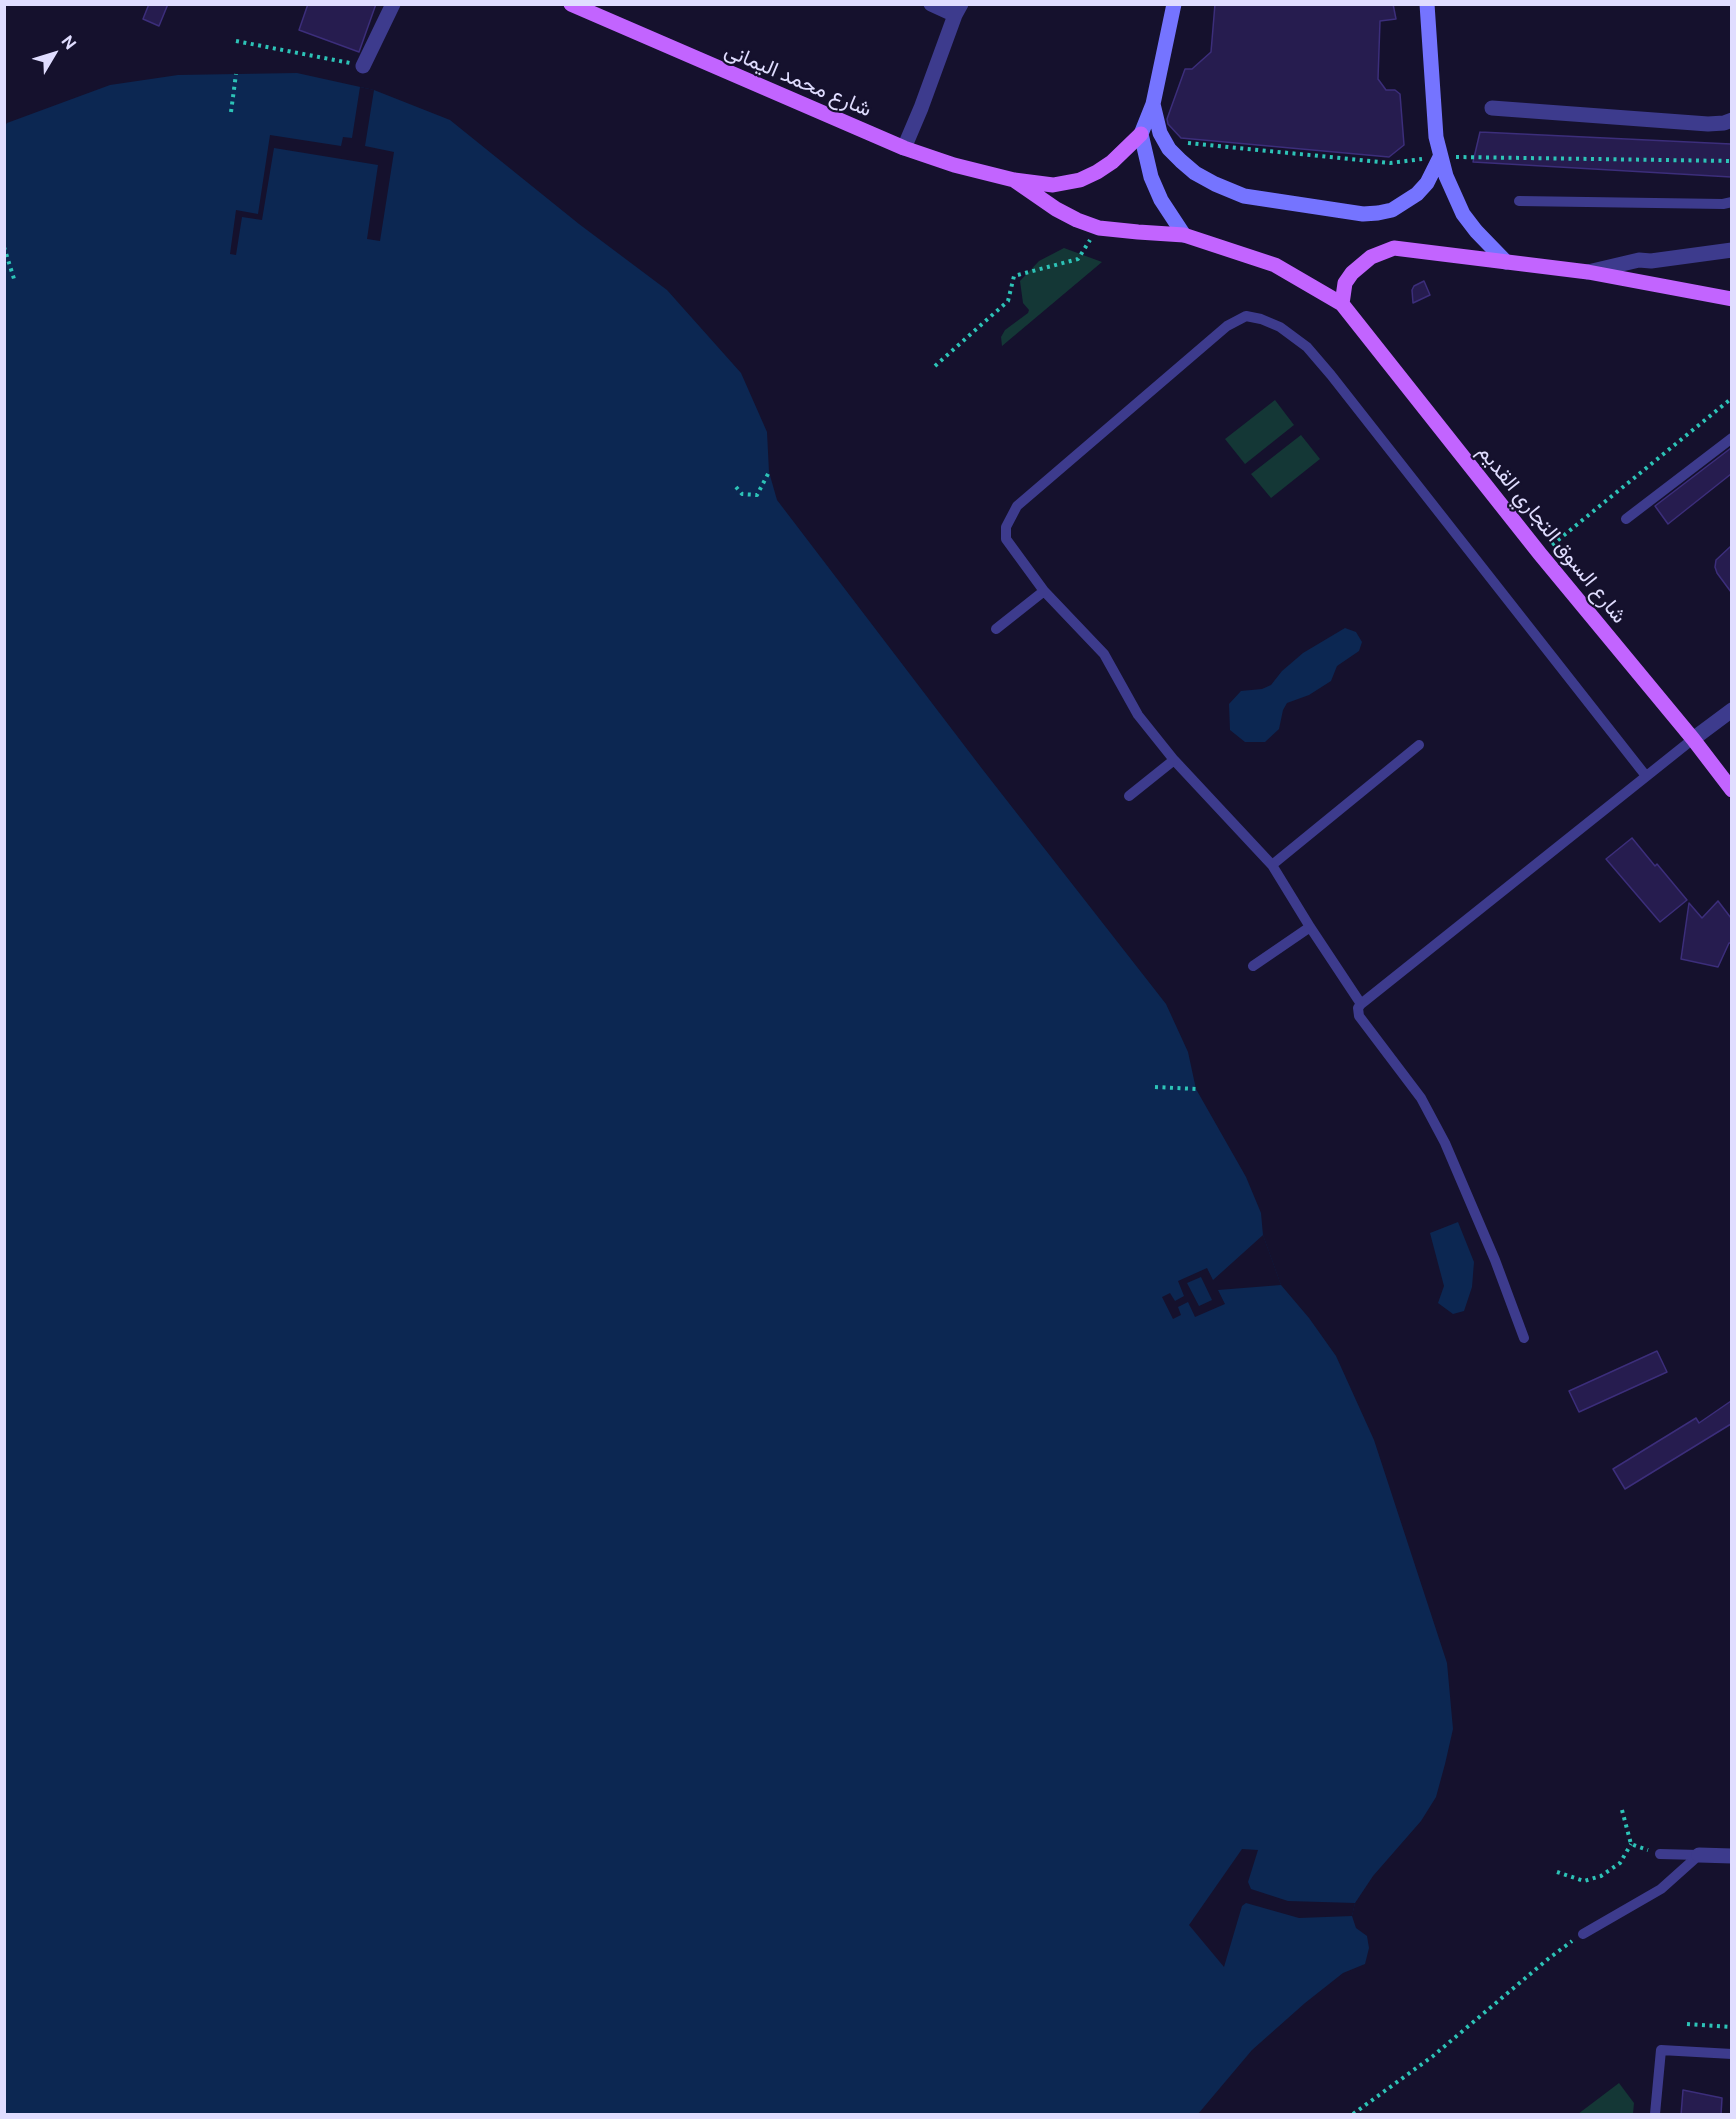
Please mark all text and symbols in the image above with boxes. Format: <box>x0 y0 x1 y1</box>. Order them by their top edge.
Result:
north arrow <box>24 24 84 84</box>
text: N <box>57 32 80 53</box>
street label: شارع محمد اليمانى <box>721 38 875 122</box>
street label: شارع السوق التجاري القديم <box>1472 440 1632 628</box>

